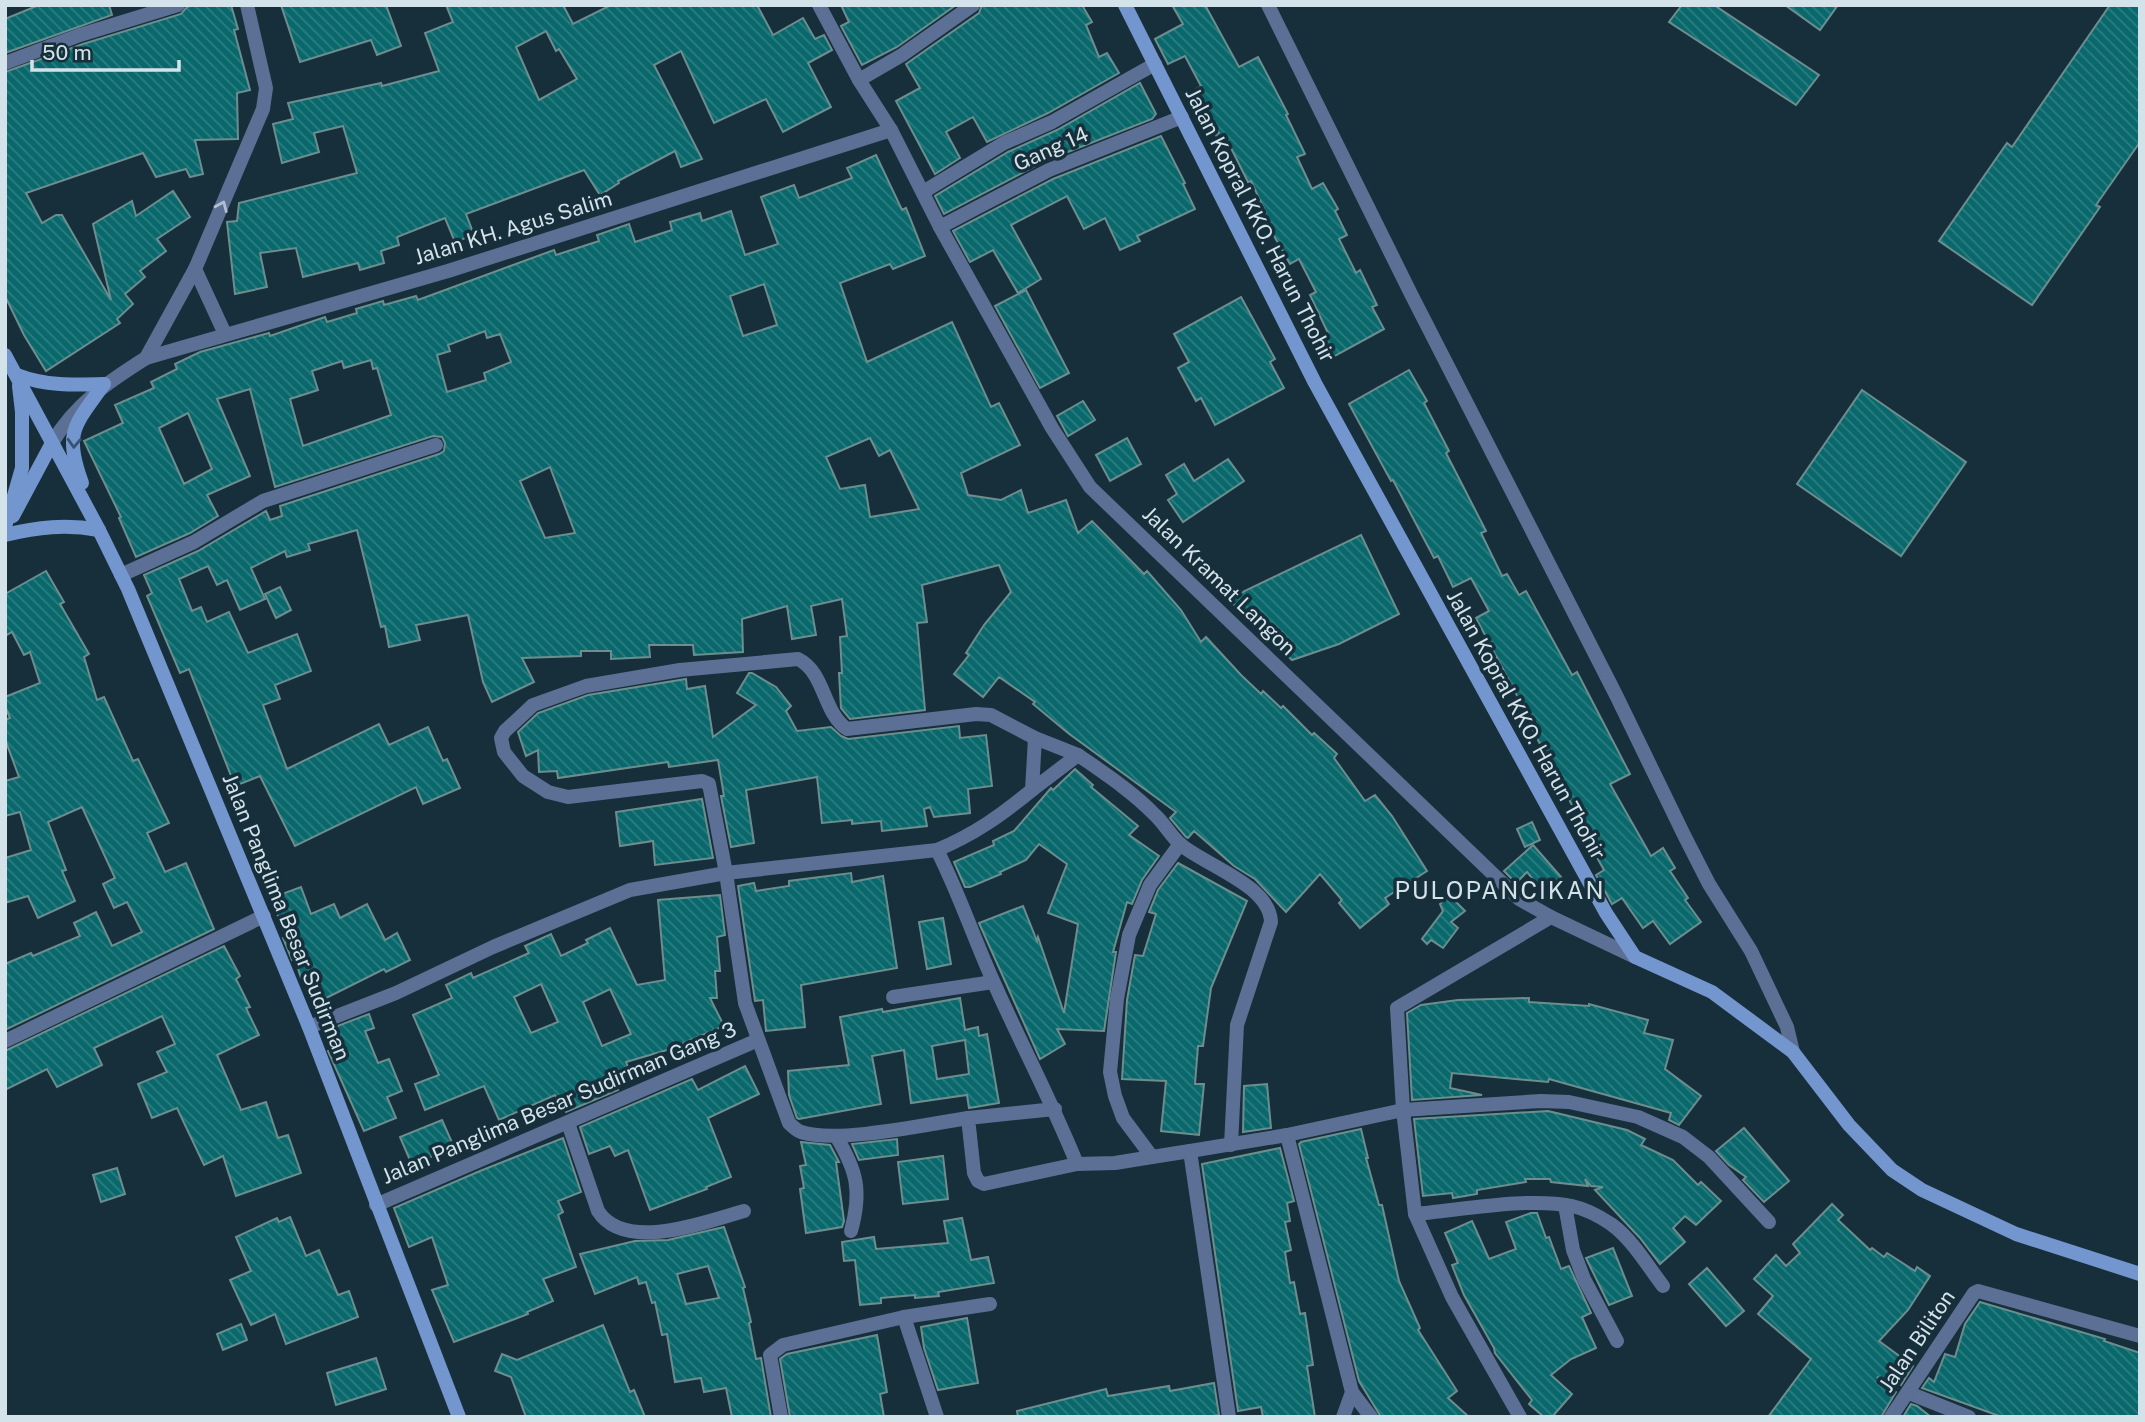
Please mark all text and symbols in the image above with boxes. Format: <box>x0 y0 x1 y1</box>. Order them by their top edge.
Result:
scale bar <box>32 28 178 72</box>
text: 50 m <box>42 40 92 65</box>
street label: Jalan Kopral KKO. Harun Thohir <box>1180 84 1341 366</box>
street label: Gang 14 <box>1010 121 1092 176</box>
street label: Jalan KH. Agus Salim <box>411 186 615 270</box>
one-way arrow <box>214 200 228 213</box>
one-way arrow <box>66 438 81 449</box>
street label: Jalan Kramat Langon <box>1137 501 1301 660</box>
street label: Jalan Kopral KKO. Harun Thohir <box>1442 586 1611 864</box>
street label: Jalan Panglima Besar Sudirman <box>217 770 356 1064</box>
district label: PULOPANCIKAN <box>1394 876 1606 904</box>
street label: Jalan Panglima Besar Sudirman Gang 3 <box>378 1016 740 1189</box>
street label: Jalan Biliton <box>1873 1285 1960 1396</box>

